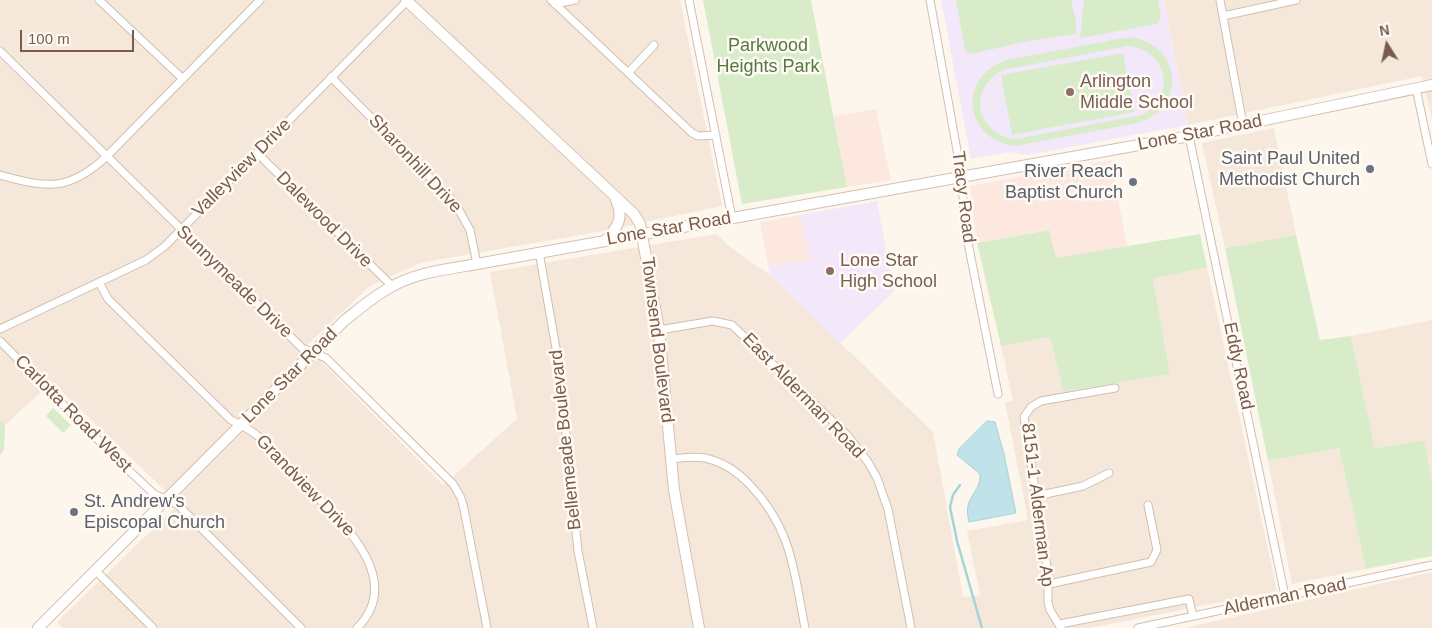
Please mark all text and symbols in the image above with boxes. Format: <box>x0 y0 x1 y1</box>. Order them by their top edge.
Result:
scale bar <box>22 20 136 52</box>
north arrow <box>1362 20 1412 70</box>
text: N <box>1378 21 1391 39</box>
text: 100 m <box>28 30 70 47</box>
park label: Parkwood Heights Park <box>716 35 820 78</box>
place label: Arlington Middle School <box>1080 71 1193 114</box>
marker: Arlington Middle School <box>1064 86 1076 98</box>
street label: Sharonhill Drive <box>364 110 466 218</box>
street label: Lone Star Road <box>1136 110 1264 156</box>
street label: Valleyview Drive <box>188 114 296 222</box>
place label: Saint Paul United Methodist Church <box>1219 148 1360 190</box>
street label: Tracy Road <box>947 150 979 244</box>
place label: River Reach Baptist Church <box>1005 161 1123 203</box>
marker: Saint Paul United Methodist Church <box>1364 163 1376 175</box>
street label: Dalewood Drive <box>271 167 377 273</box>
marker: River Reach Baptist Church <box>1127 176 1139 188</box>
street label: Lone Star Road <box>605 207 733 251</box>
street label: Sunnymeade Drive <box>171 221 297 343</box>
place label: Lone Star High School <box>840 250 937 292</box>
street label: Townsend Boulevard <box>636 256 678 424</box>
marker: Lone Star High School <box>824 265 836 277</box>
street label: Eddy Road <box>1218 320 1258 412</box>
street label: Lone Star Road <box>238 324 342 428</box>
street label: East Alderman Road <box>738 329 868 463</box>
street label: Bellemeade Boulevard <box>546 349 586 531</box>
street label: Carlotta Road West <box>10 351 136 477</box>
street label: 8151-1 Alderman Ap <box>1016 422 1058 588</box>
street label: Grandview Drive <box>251 431 359 541</box>
place label: St. Andrew's Episcopal Church <box>84 491 225 534</box>
marker: St. Andrew's Episcopal Church <box>68 506 80 518</box>
street label: Alderman Road <box>1222 573 1348 621</box>

